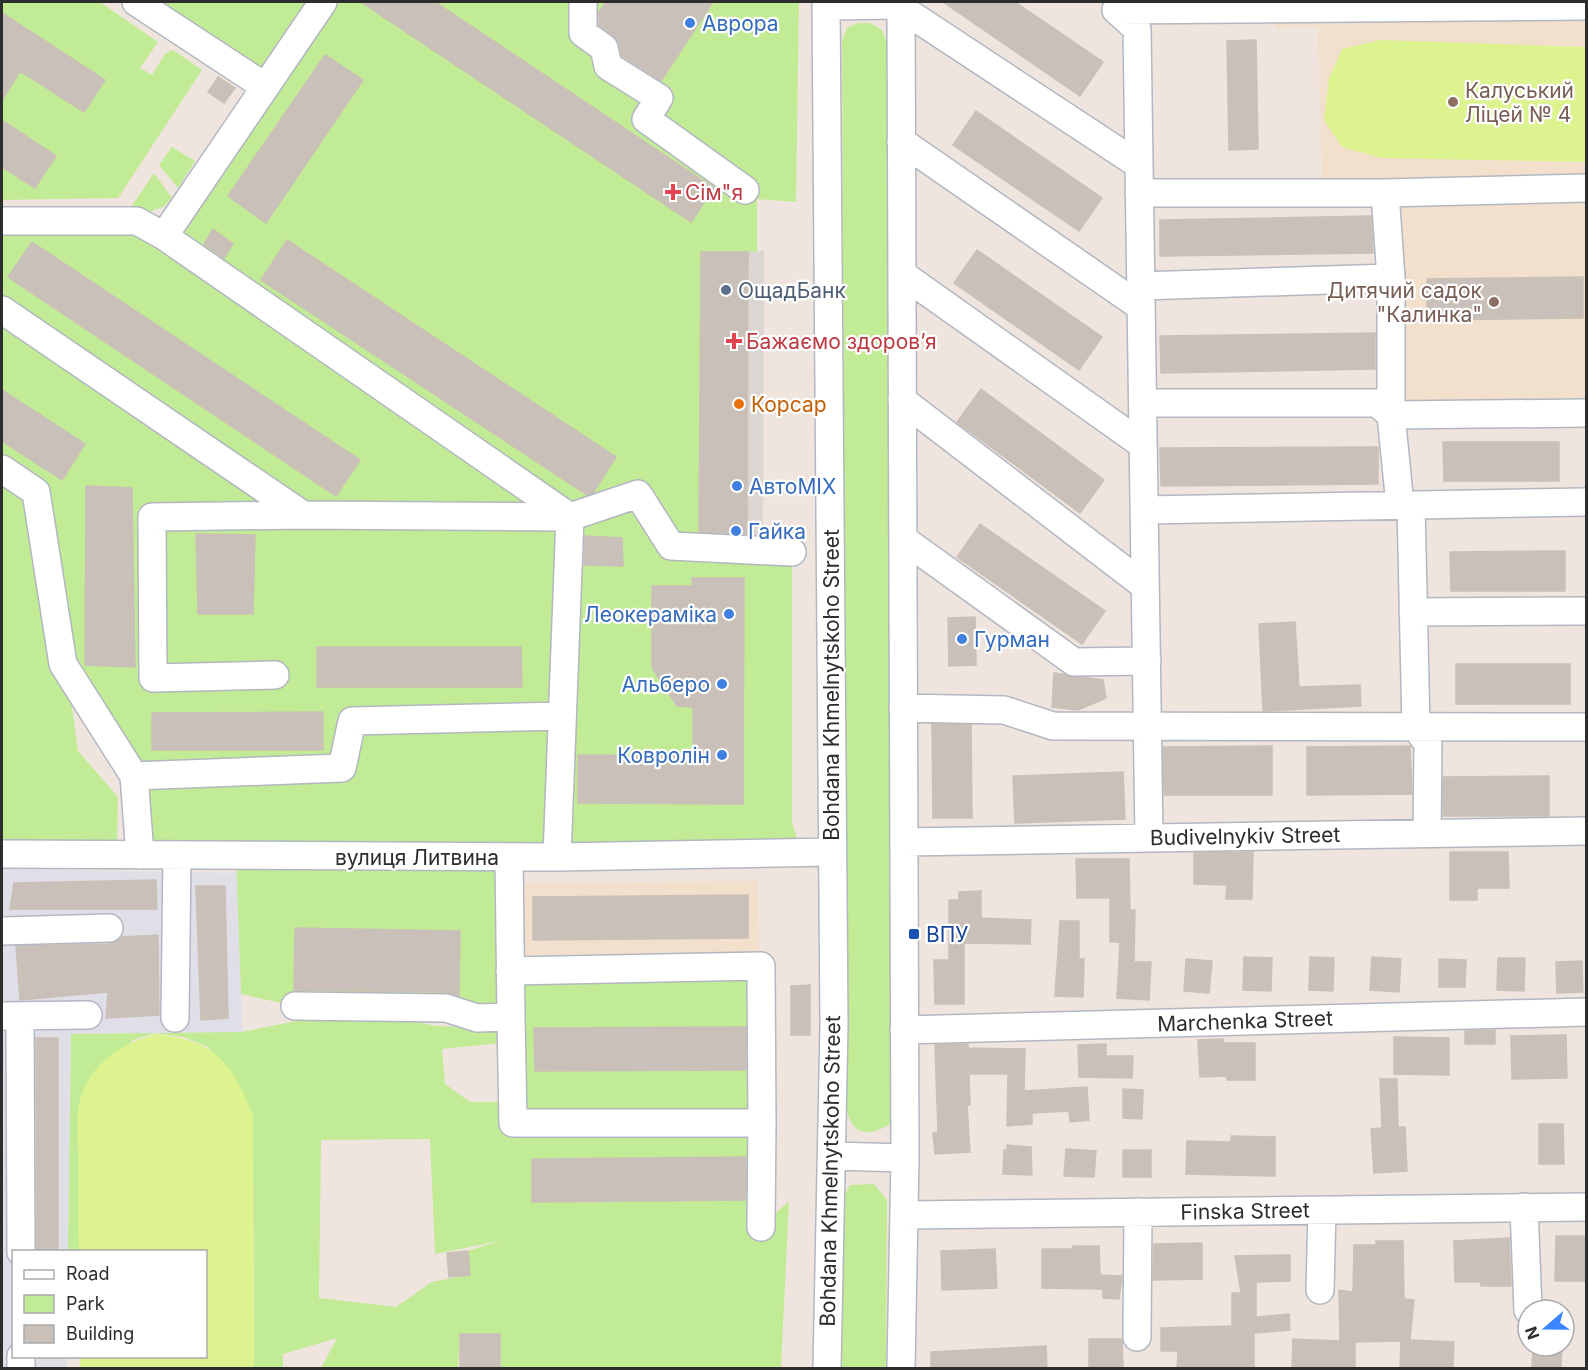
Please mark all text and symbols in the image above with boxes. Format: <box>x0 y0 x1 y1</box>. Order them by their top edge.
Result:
place label: Аврора <box>702 11 779 36</box>
marker: Аврора <box>683 16 697 30</box>
place label: Калуський Ліцей № 4 <box>1465 78 1574 127</box>
marker: Калуський Ліцей № 4 <box>1446 95 1460 109</box>
place label: Сім"я <box>685 180 743 205</box>
marker: Сім"я <box>666 185 680 199</box>
place label: ОщадБанк <box>738 278 846 303</box>
place label: Дитячий садок "Калинка" <box>1327 278 1483 327</box>
marker: ОщадБанк <box>719 283 733 297</box>
marker: Дитячий садок "Калинка" <box>1487 295 1501 309</box>
place label: Бажаємо здоровʼя <box>746 329 937 354</box>
marker: Бажаємо здоровʼя <box>727 334 741 348</box>
place label: Корсар <box>751 392 827 417</box>
marker: Корсар <box>732 397 746 411</box>
place label: АвтоMIX <box>749 474 836 499</box>
marker: АвтоMIX <box>730 479 744 493</box>
place label: Гайка <box>748 519 806 544</box>
marker: Гайка <box>729 524 743 538</box>
street label: Bohdana Khmelnytskoho Street <box>819 529 844 841</box>
place label: Леокераміка <box>584 602 717 627</box>
marker: Леокераміка <box>722 607 736 621</box>
place label: Гурман <box>974 627 1050 652</box>
marker: Гурман <box>955 632 969 646</box>
place label: Альберо <box>622 672 710 697</box>
marker: Альберо <box>715 677 729 691</box>
place label: Ковролін <box>617 743 710 768</box>
marker: Ковролін <box>715 748 729 762</box>
street label: Budivelnykiv Street <box>1150 822 1341 850</box>
street label: вулиця Литвина <box>335 845 499 870</box>
place label: ВПУ <box>926 922 969 947</box>
marker: ВПУ <box>907 927 921 941</box>
street label: Marchenka Street <box>1157 1005 1333 1037</box>
street label: Bohdana Khmelnytskoho Street <box>815 1015 845 1327</box>
street label: Finska Street <box>1180 1197 1310 1225</box>
legend <box>12 1250 207 1358</box>
text: Road <box>66 1263 109 1284</box>
text: Park <box>66 1293 105 1314</box>
north arrow <box>1516 1298 1576 1358</box>
text: Building <box>66 1323 134 1344</box>
text: N <box>1520 1324 1543 1342</box>

